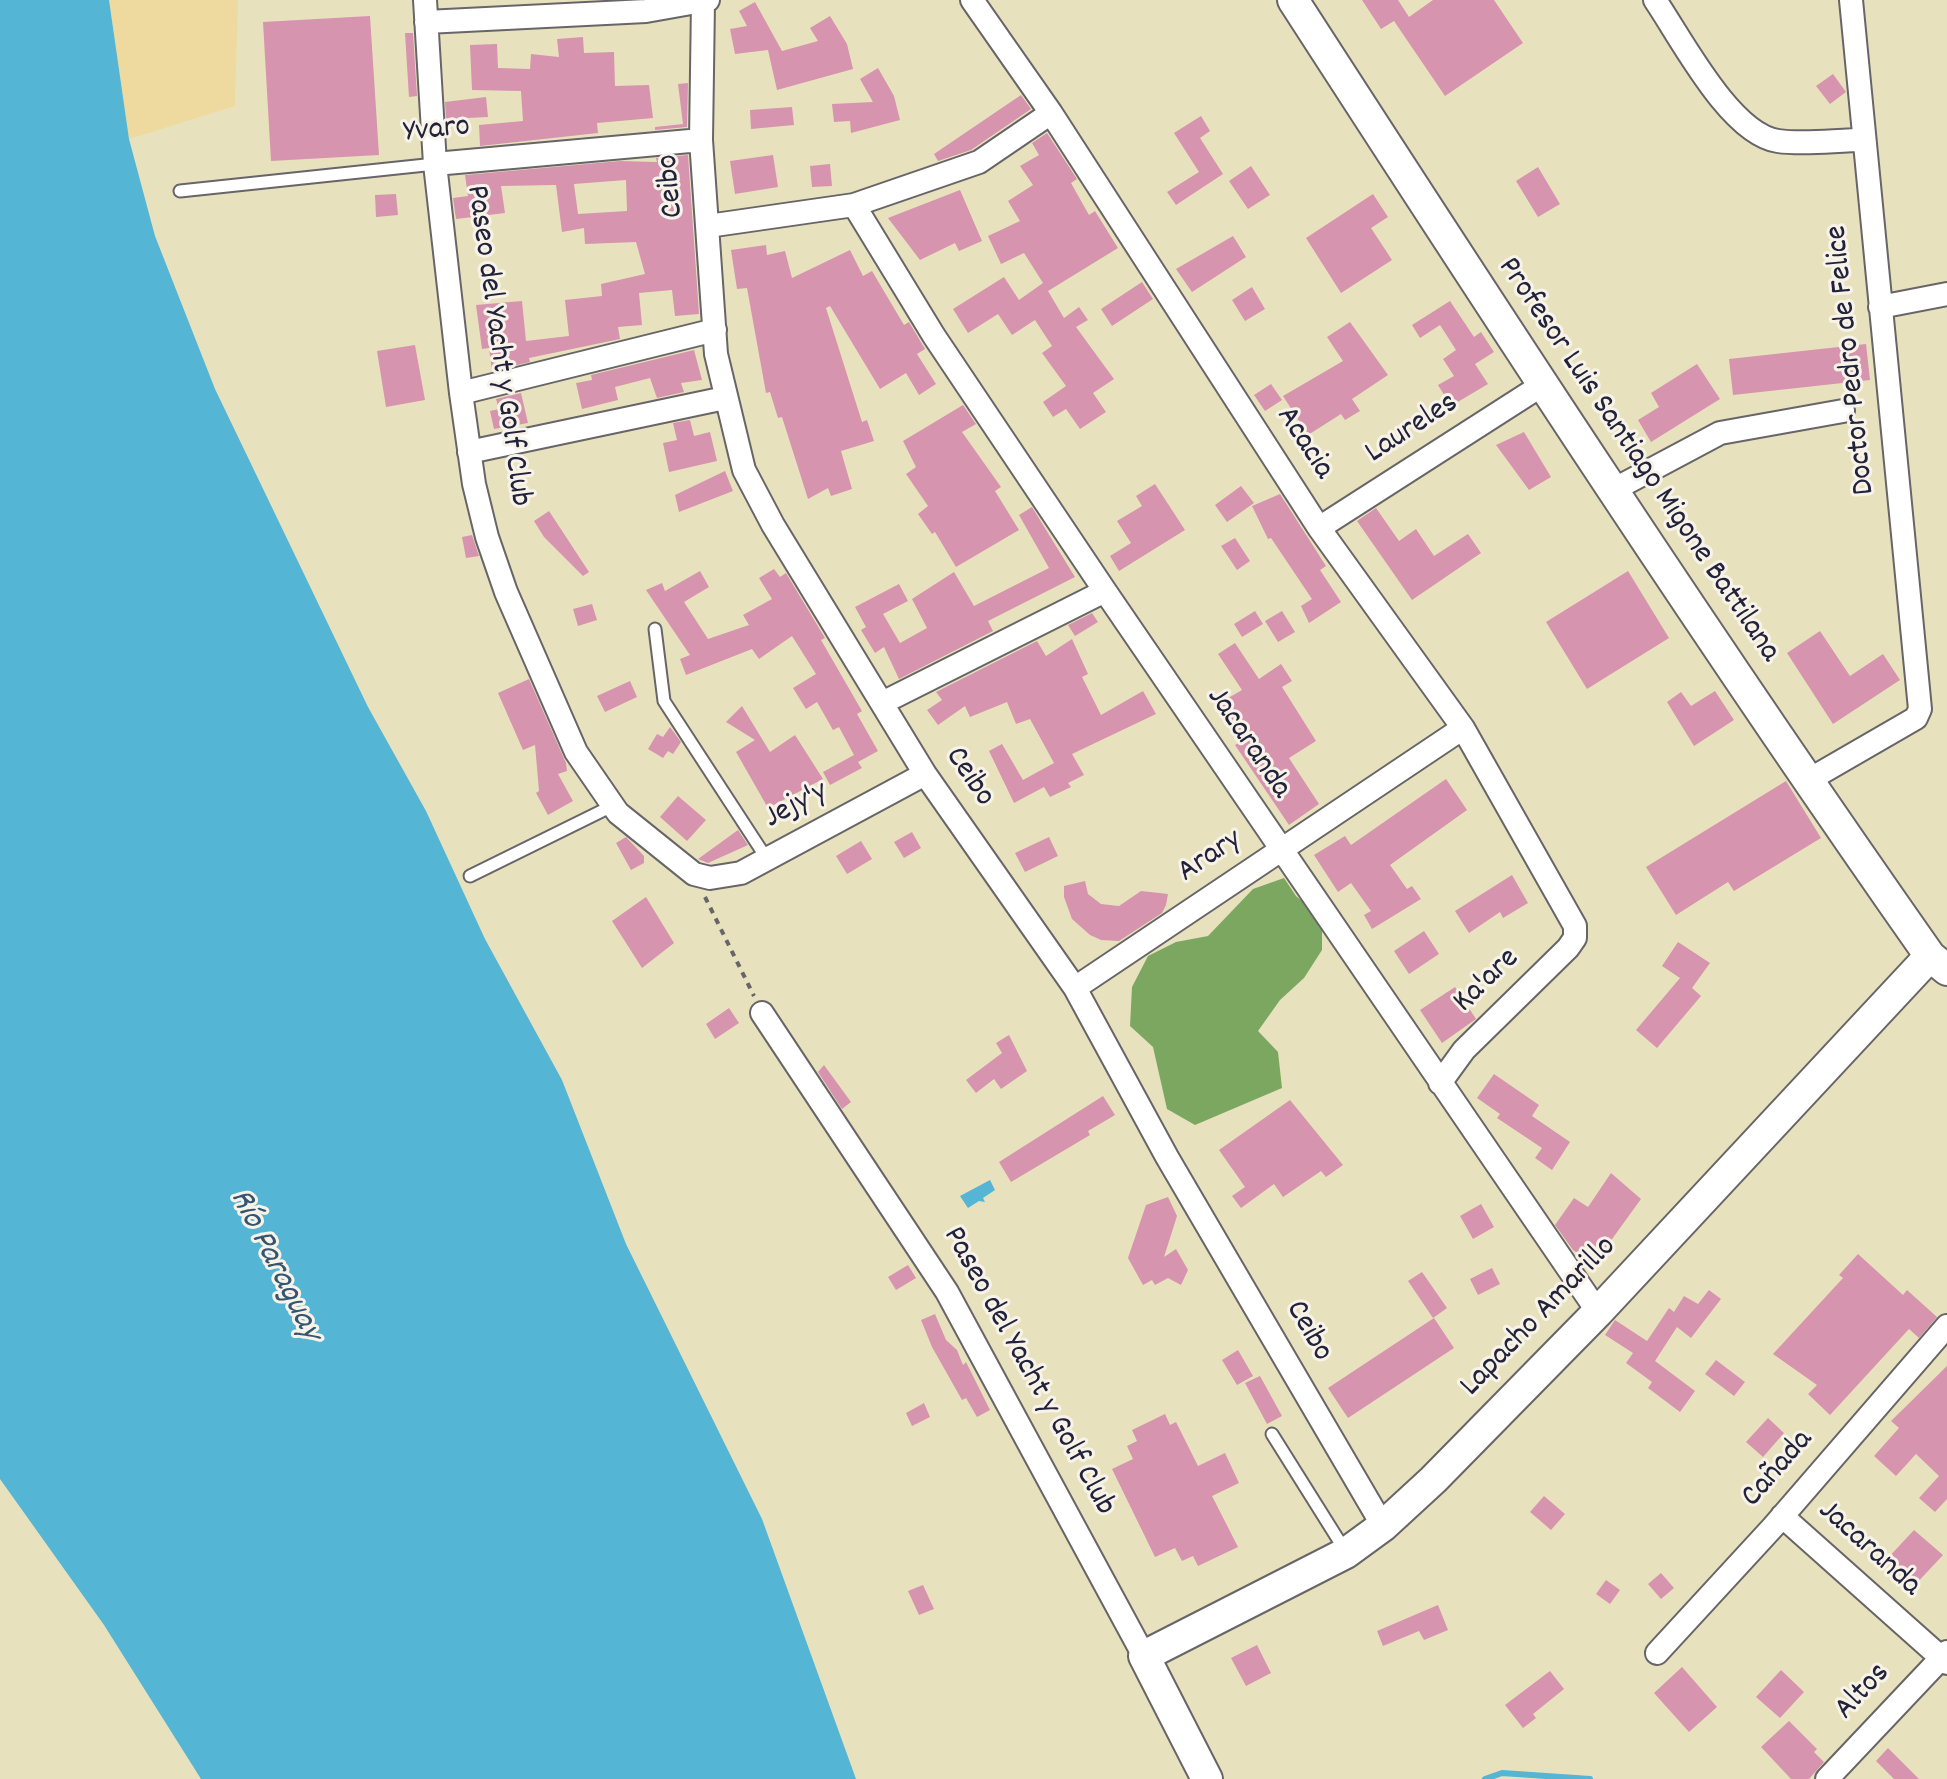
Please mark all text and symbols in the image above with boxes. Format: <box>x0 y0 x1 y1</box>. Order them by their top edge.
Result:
street label: Yvaro <box>402 109 472 155</box>
street label: Ceibo <box>651 153 695 219</box>
street label: Paseo del Yacht y Golf Club <box>454 183 538 509</box>
street label: Doctor Pedro de Felice <box>1820 223 1886 497</box>
street label: Profesor Luis Santiago Migone Battilana <box>1487 251 1787 671</box>
street label: Laureles <box>1359 386 1467 474</box>
street label: Acacia <box>1265 400 1341 488</box>
street label: Jacaranda <box>1196 681 1298 807</box>
street label: Ceibo <box>934 741 1002 815</box>
street label: Jejy'y <box>759 774 835 840</box>
street label: Arary <box>1172 823 1250 893</box>
street label: Ka'are <box>1447 941 1529 1023</box>
water label: Río Paraguay <box>217 1183 329 1349</box>
street label: Paseo del Yacht y Golf Club <box>932 1221 1122 1523</box>
street label: Lapacho Amarillo <box>1454 1230 1626 1406</box>
street label: Ceibo <box>1274 1295 1340 1369</box>
street label: Cañada <box>1735 1423 1823 1517</box>
street label: Jacaranda <box>1808 1494 1928 1606</box>
street label: Altos <box>1828 1656 1900 1730</box>

